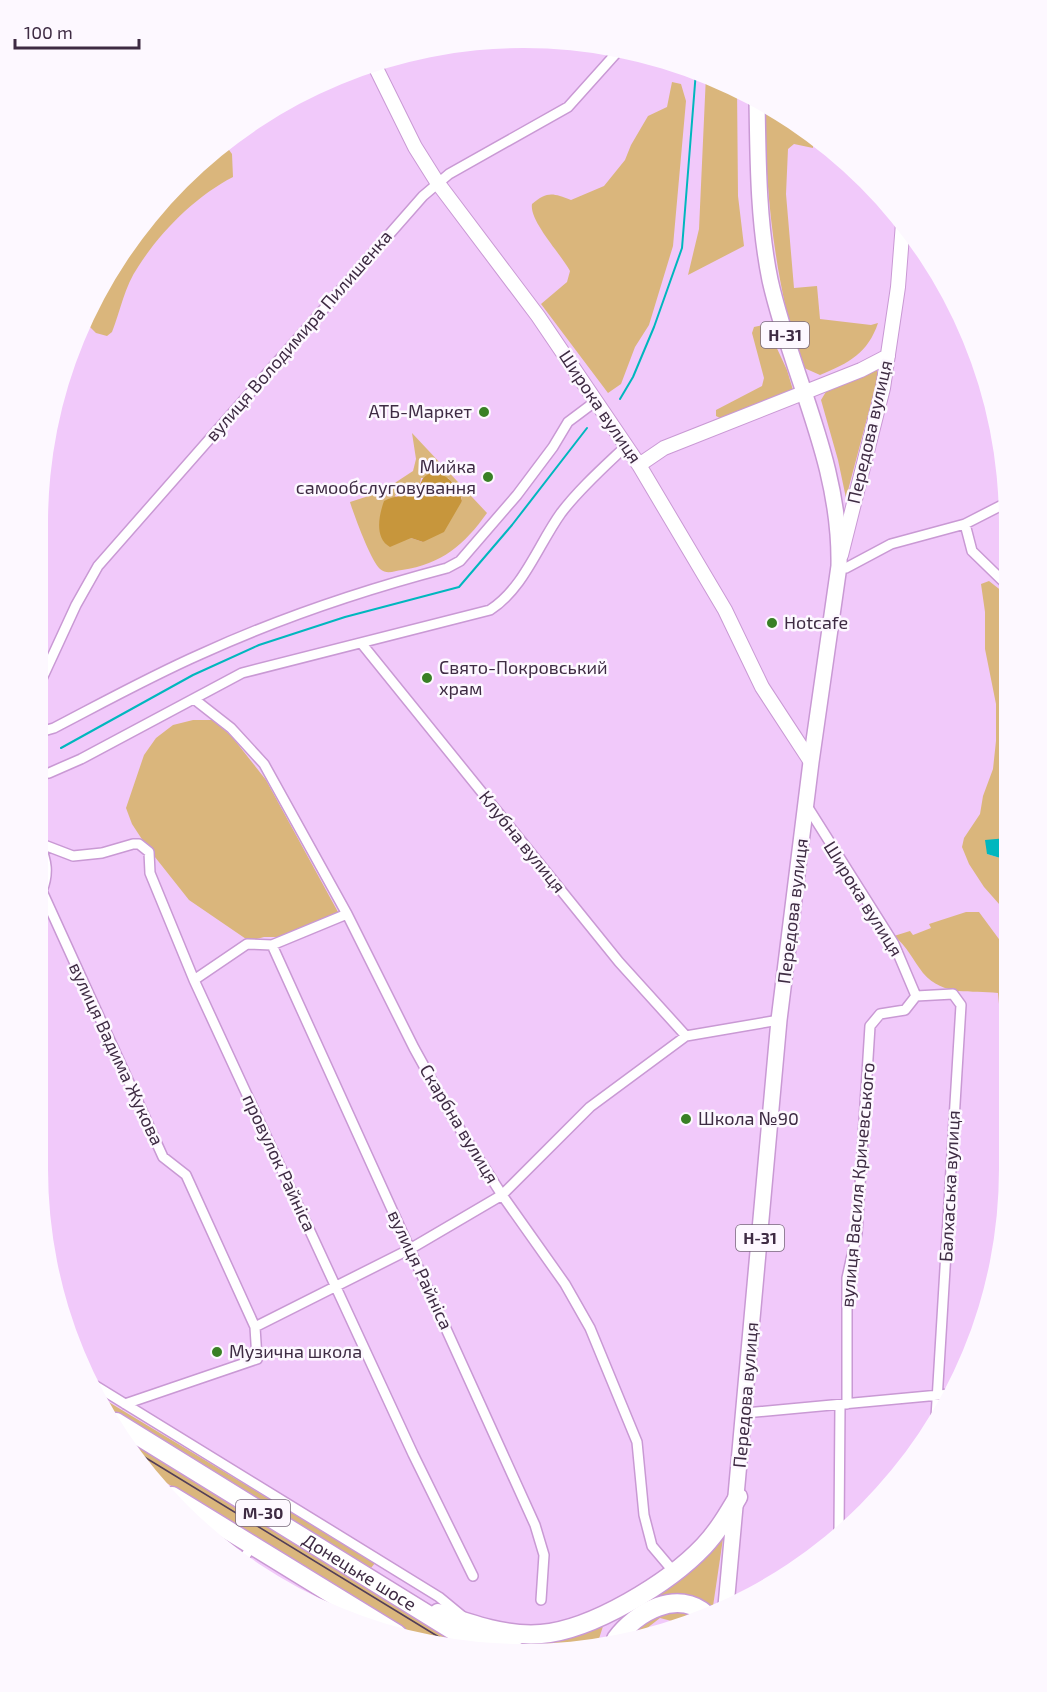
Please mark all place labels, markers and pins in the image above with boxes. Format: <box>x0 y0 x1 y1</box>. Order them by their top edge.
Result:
place label: АТБ-Маркет <box>369 400 472 422</box>
marker: АТБ-Маркет <box>477 405 491 419</box>
place label: Мийка самообслуговування <box>296 455 476 498</box>
marker: Мийка самообслуговування <box>481 470 495 484</box>
place label: Hotcafe <box>784 611 848 633</box>
marker: Hotcafe <box>765 616 779 630</box>
place label: Свято-Покровський храм <box>439 656 608 699</box>
marker: Свято-Покровський храм <box>420 671 434 685</box>
place label: Школа №90 <box>698 1107 799 1129</box>
marker: Школа №90 <box>679 1112 693 1126</box>
place label: Музична школа <box>229 1340 362 1362</box>
marker: Музична школа <box>210 1345 224 1359</box>

